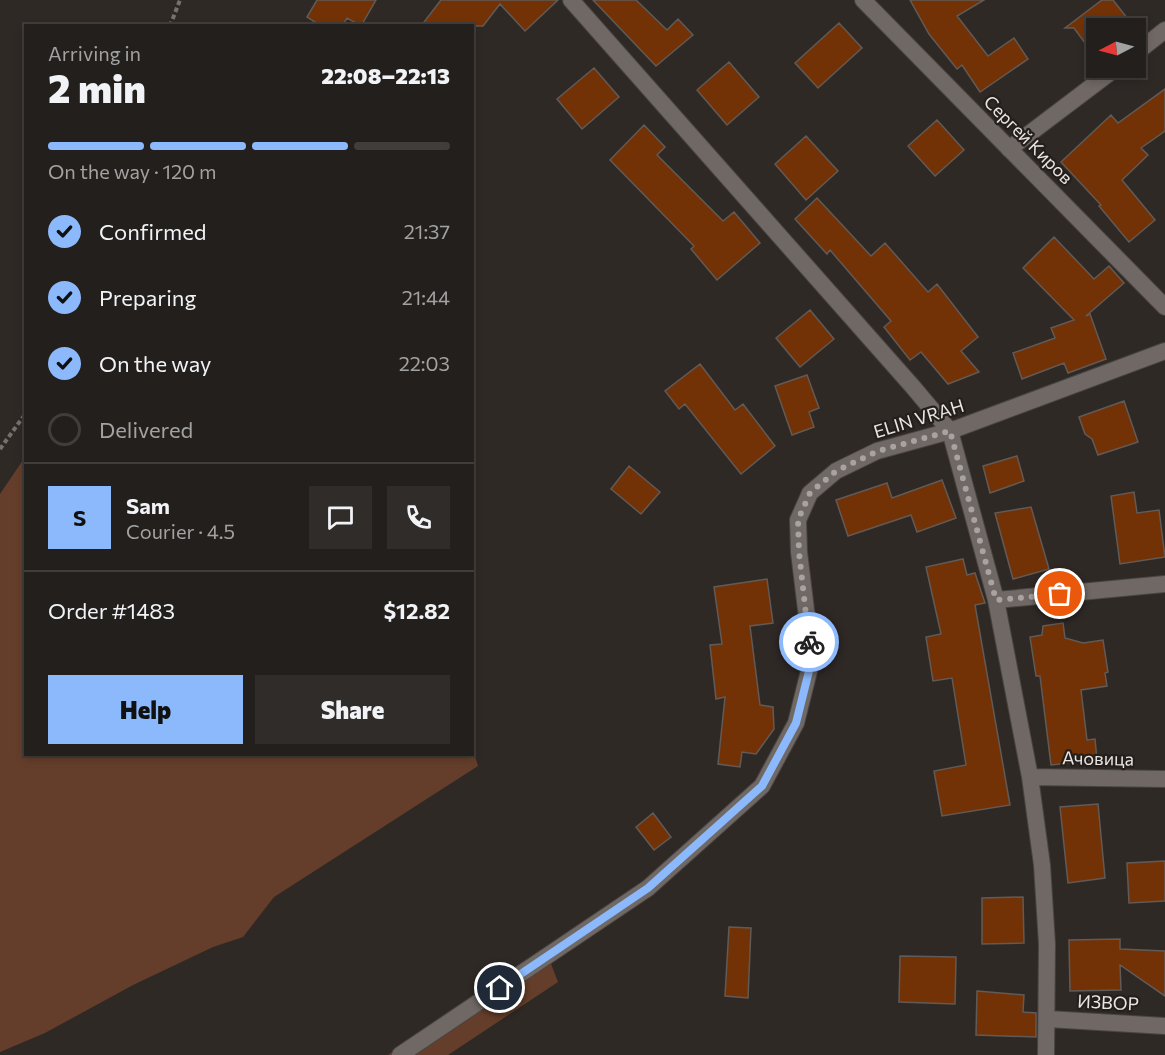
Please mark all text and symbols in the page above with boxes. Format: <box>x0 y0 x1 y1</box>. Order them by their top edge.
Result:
north arrow <box>1086 18 1146 78</box>
map controls <box>1086 18 1146 78</box>
text: Arriving in <box>48 41 141 65</box>
text: 22:08–22:13 <box>321 62 450 89</box>
text: 2 min <box>48 63 146 111</box>
street label: Сергей Киров <box>980 90 1078 188</box>
text: On the way · 120 m <box>48 159 216 183</box>
icon: check <box>48 215 81 248</box>
text: Confirmed <box>99 218 206 245</box>
text: 21:37 <box>404 219 450 243</box>
icon: check <box>48 281 81 314</box>
text: Preparing <box>99 284 196 311</box>
text: 21:44 <box>402 285 450 309</box>
icon: check <box>48 347 81 380</box>
text: On the way <box>99 350 211 377</box>
text: 22:03 <box>399 351 450 375</box>
street label: ELIN VRAH <box>871 394 967 442</box>
text: Delivered <box>99 416 193 443</box>
button: chat <box>309 486 372 549</box>
button: phone <box>387 486 450 549</box>
text: Sam <box>126 492 170 519</box>
text: S <box>73 504 86 531</box>
text: Courier · 4.5 <box>126 519 235 543</box>
pin <box>1034 568 1085 619</box>
icon: bag <box>1043 577 1076 610</box>
text: Order #1483 <box>48 597 175 624</box>
text: $12.82 <box>383 597 450 624</box>
courier <box>779 612 839 672</box>
icon: bike <box>793 626 826 659</box>
button: Help <box>48 675 243 744</box>
button: Share <box>255 675 450 744</box>
street label: Ачовица <box>1062 746 1134 770</box>
pin <box>474 962 525 1013</box>
icon: home <box>483 971 516 1004</box>
street label: ИЗВОР <box>1077 989 1139 1015</box>

